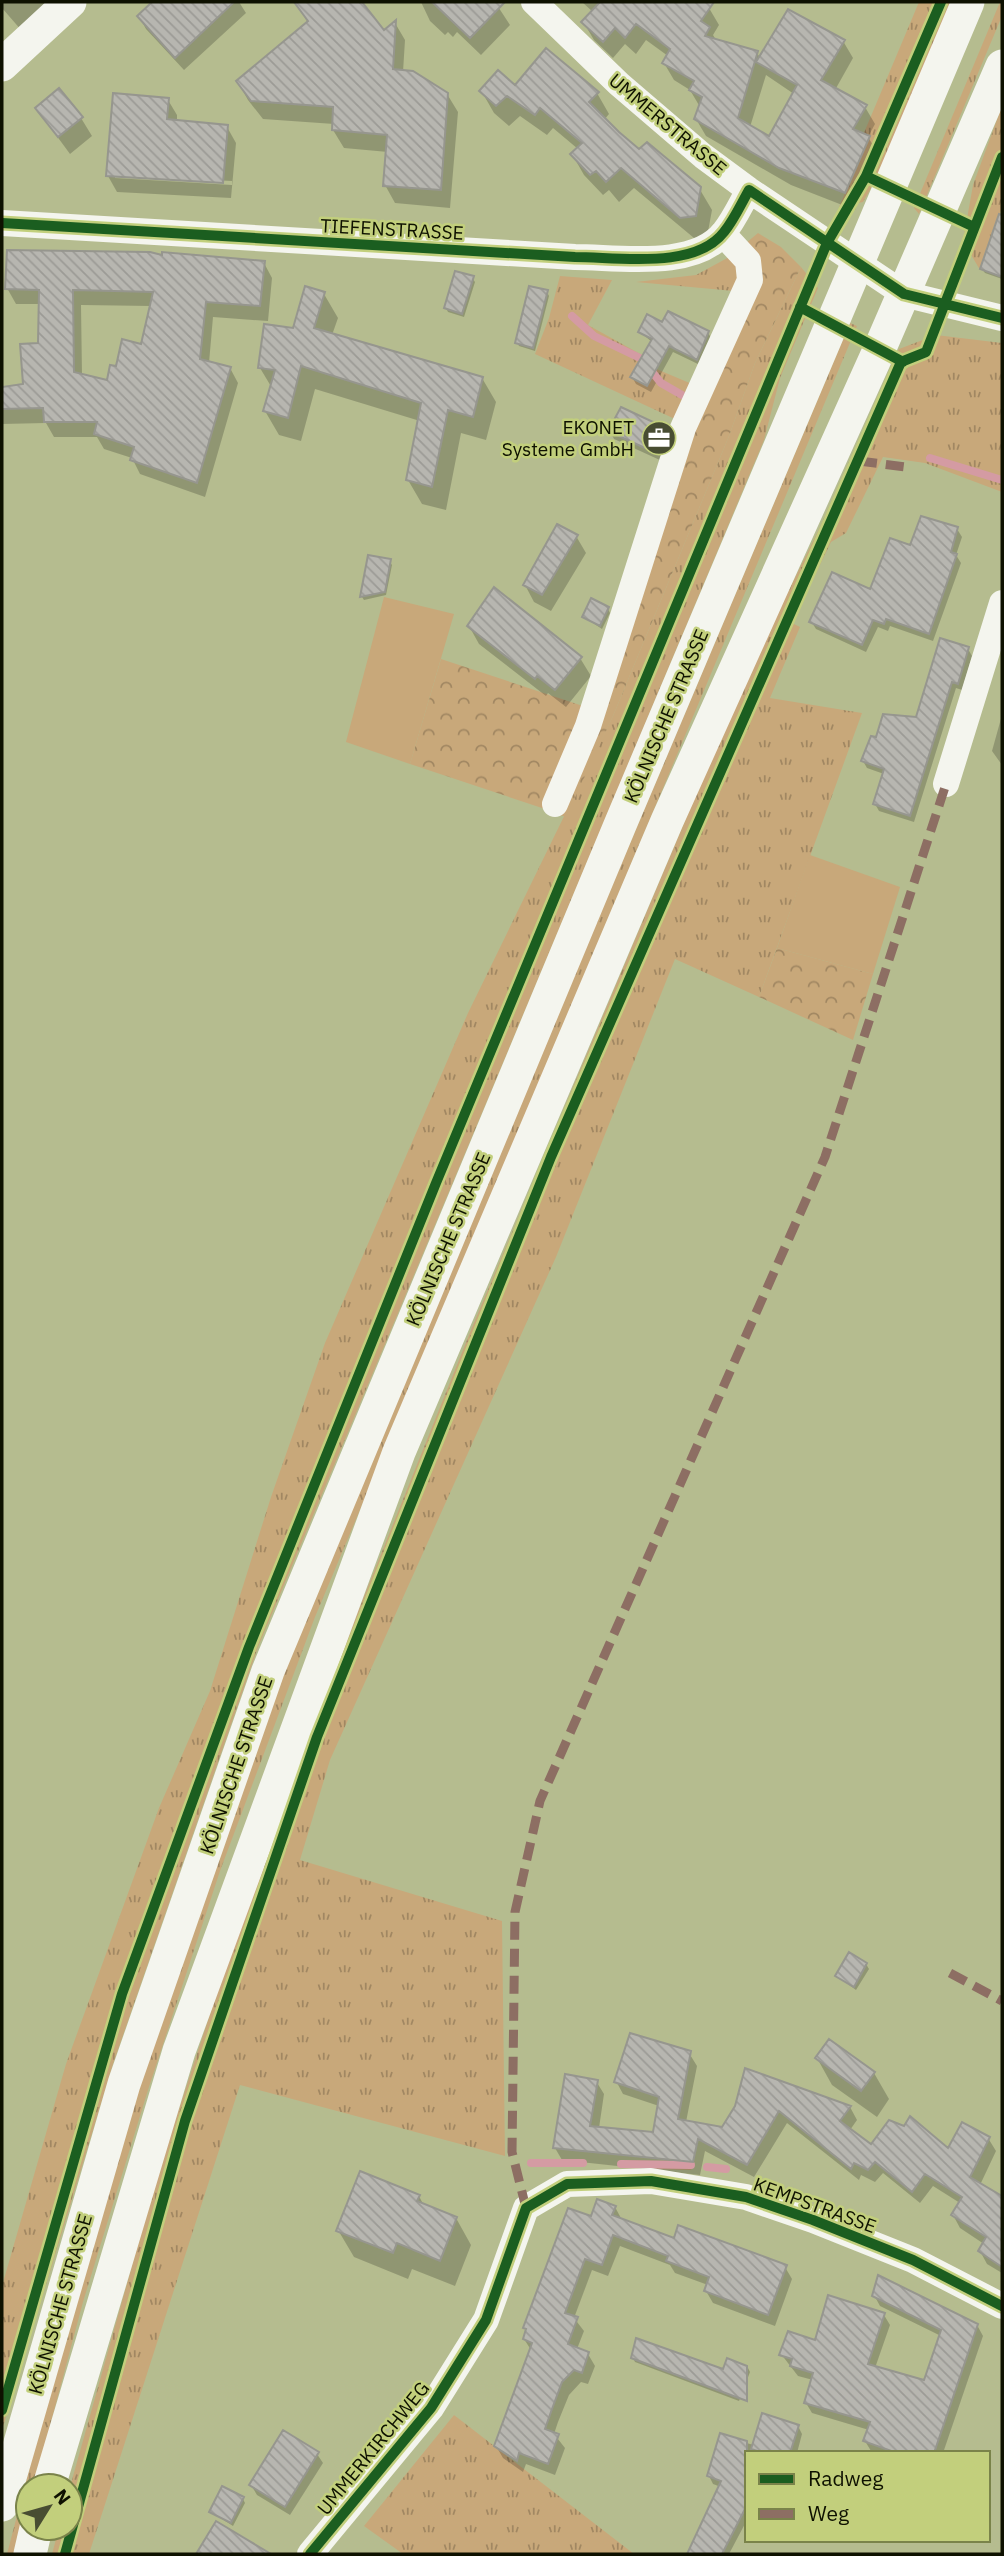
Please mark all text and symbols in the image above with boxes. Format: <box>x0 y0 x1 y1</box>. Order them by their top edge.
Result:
street label: UMMERSTRASSE <box>604 68 732 180</box>
street label: TIEFENSTRASSE <box>320 213 464 245</box>
place label: EKONET Systeme GmbH <box>502 415 634 461</box>
office icon: EKONET Systeme GmbH <box>640 419 678 457</box>
street label: KÖLNISCHE STRASSE <box>619 626 713 806</box>
street label: KÖLNISCHE STRASSE <box>401 1149 495 1329</box>
street label: KÖLNISCHE STRASSE <box>194 1673 278 1857</box>
street label: KEMPSTRASSE <box>750 2172 880 2238</box>
street label: KÖLNISCHE STRASSE <box>23 2211 97 2397</box>
street label: UMMERKIRCHWEG <box>312 2376 434 2520</box>
legend <box>745 2451 990 2542</box>
text: Radweg <box>808 2464 883 2492</box>
north arrow <box>14 2472 84 2542</box>
text: N <box>49 2484 76 2509</box>
text: Weg <box>808 2499 849 2527</box>

